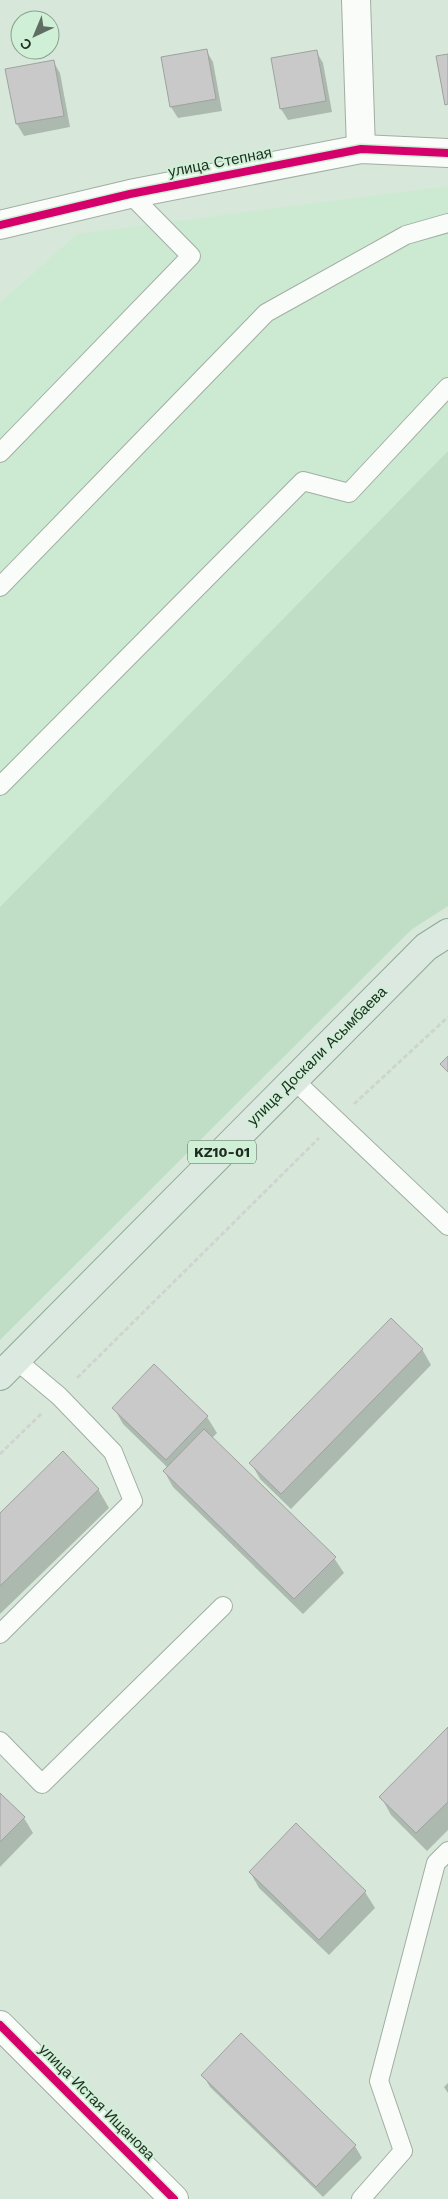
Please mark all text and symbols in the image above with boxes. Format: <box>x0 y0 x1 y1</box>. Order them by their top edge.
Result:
north arrow <box>10 10 60 60</box>
text: С <box>17 35 35 54</box>
street label: улица Степная <box>167 143 273 181</box>
street label: улица Доскали Асымбаева <box>244 982 391 1129</box>
road number: KZ10-01 <box>188 1140 256 1164</box>
street label: улица Истая Ищанова <box>35 2040 159 2164</box>

